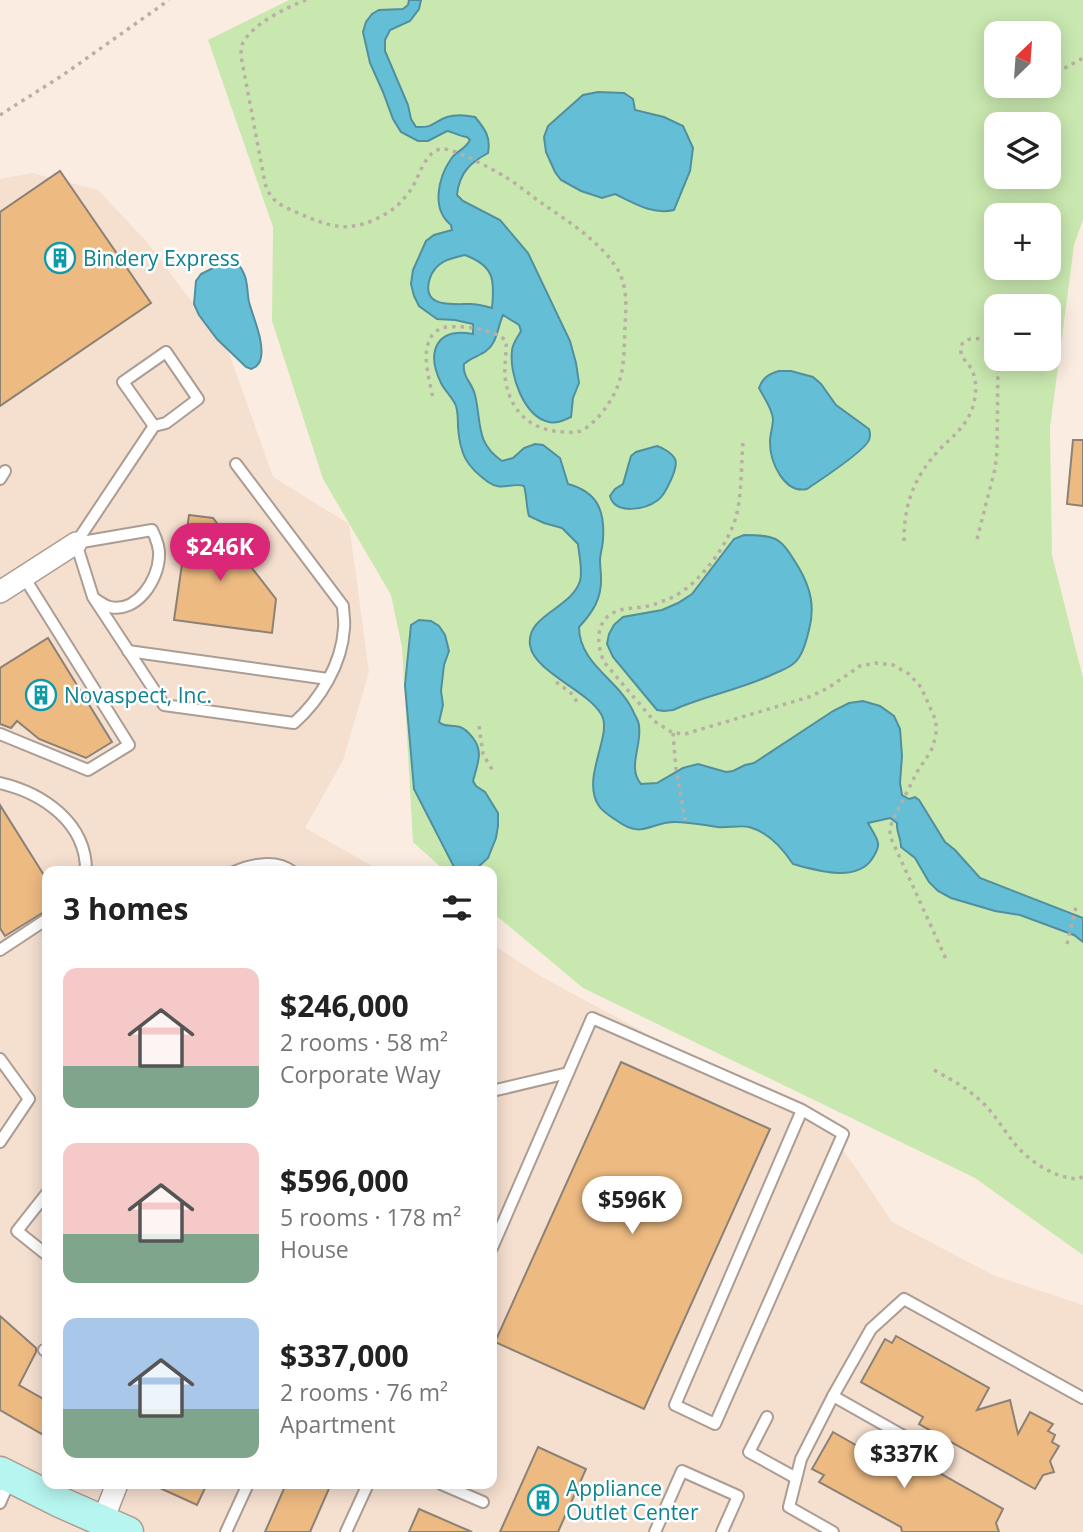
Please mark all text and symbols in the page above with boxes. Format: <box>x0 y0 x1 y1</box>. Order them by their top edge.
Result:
north arrow <box>984 21 1060 98</box>
map controls <box>984 21 1061 371</box>
button: layers <box>984 112 1061 189</box>
button: + <box>984 203 1061 280</box>
building icon: Bindery Express <box>43 241 77 275</box>
place label: Bindery Express <box>83 244 240 272</box>
button: − <box>984 294 1061 371</box>
pin: $246K <box>171 524 269 583</box>
text: $246K <box>186 530 254 562</box>
building icon: Novaspect, Inc. <box>24 678 58 712</box>
place label: Novaspect, Inc. <box>64 681 212 709</box>
text: 3 homes <box>63 888 188 929</box>
icon: filters <box>438 889 476 927</box>
text: $246,000 <box>280 985 409 1026</box>
icon: home <box>119 996 203 1080</box>
text: 2 rooms · 58 m² <box>280 1026 448 1058</box>
text: Corporate Way <box>280 1058 440 1090</box>
text: $596,000 <box>280 1160 409 1201</box>
icon: home <box>119 1171 203 1255</box>
pin: $596K <box>583 1176 681 1236</box>
text: $596K <box>598 1183 666 1215</box>
text: 5 rooms · 178 m² <box>280 1201 461 1233</box>
text: House <box>280 1233 349 1265</box>
text: $337,000 <box>280 1335 409 1376</box>
icon: home <box>119 1346 203 1430</box>
text: 2 rooms · 76 m² <box>280 1376 448 1408</box>
text: Apartment <box>280 1408 396 1440</box>
pin: $337K <box>855 1430 953 1490</box>
text: $337K <box>870 1437 938 1469</box>
place label: Appliance Outlet Center <box>566 1474 699 1526</box>
building icon: Appliance Outlet Center <box>526 1483 560 1517</box>

